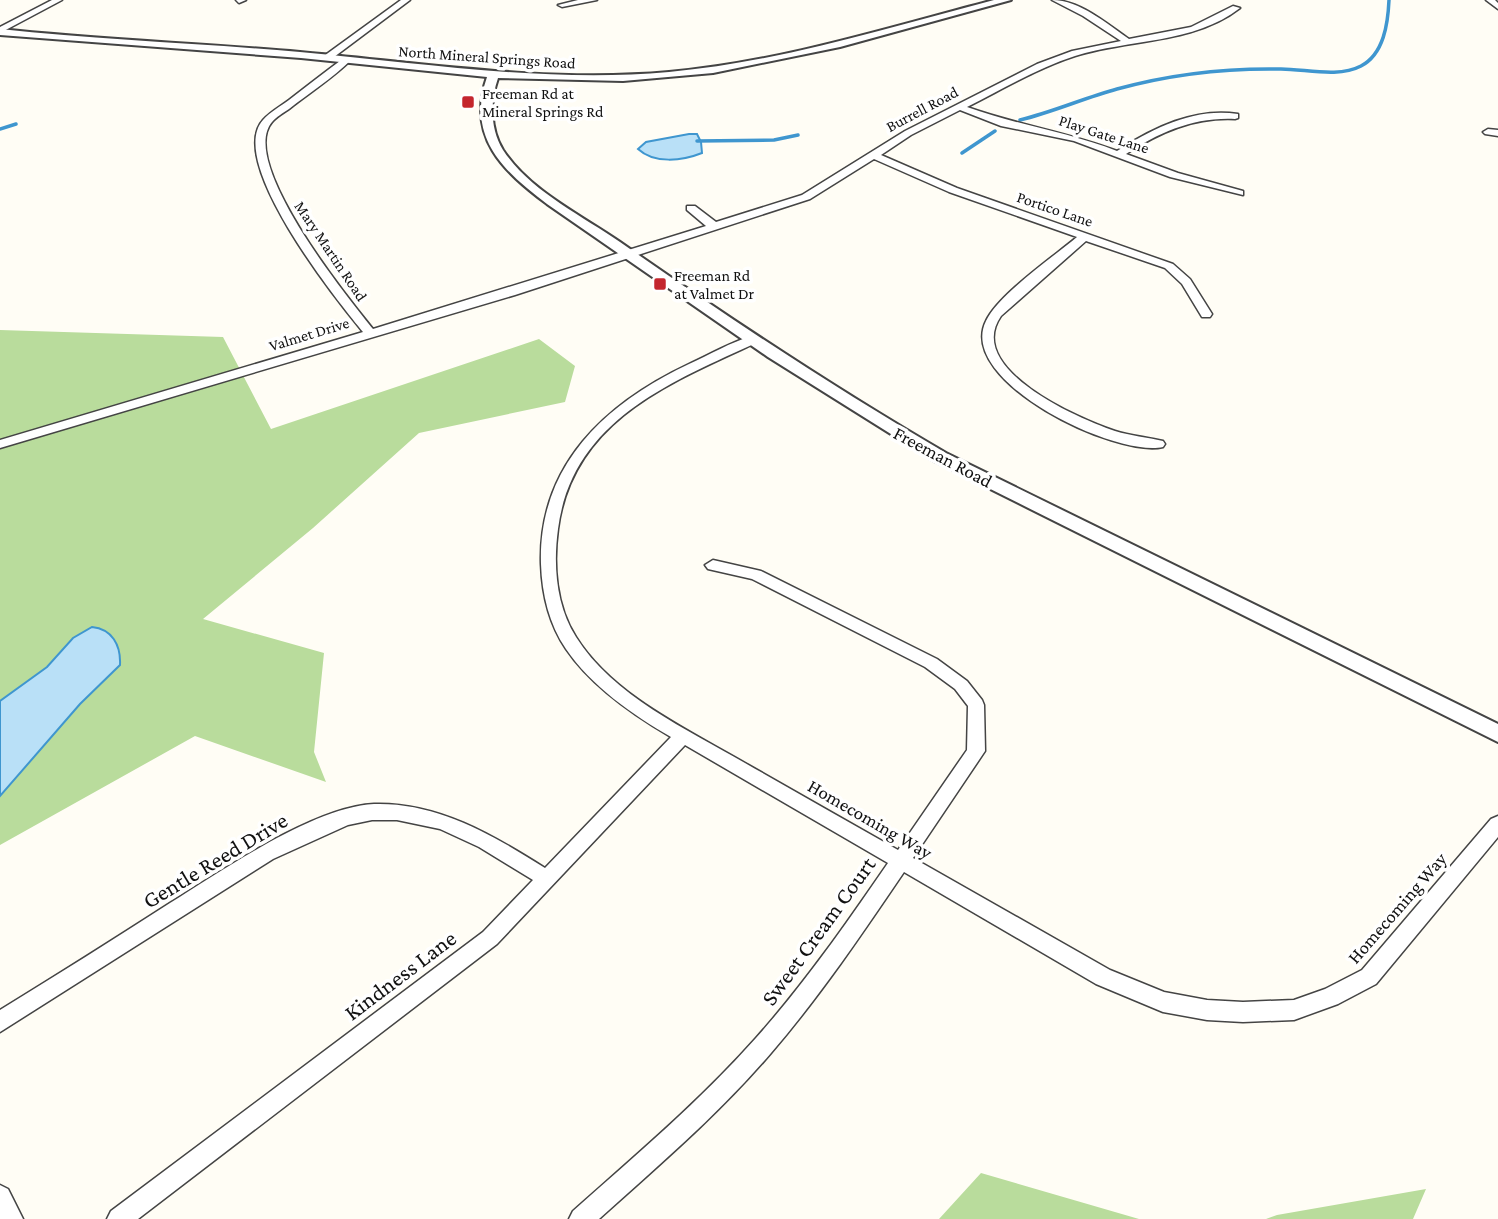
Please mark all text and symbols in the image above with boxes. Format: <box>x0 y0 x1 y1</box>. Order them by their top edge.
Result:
street label: North Mineral Springs Road <box>398 42 577 73</box>
street label: Burrell Road <box>883 83 961 135</box>
place label: Freeman Rd at Mineral Springs Rd <box>482 85 604 121</box>
marker: Freeman Rd at Mineral Springs Rd <box>460 94 476 110</box>
street label: Play Gate Lane <box>1057 111 1151 158</box>
street label: Portico Lane <box>1015 188 1095 230</box>
street label: Mary Martin Road <box>291 198 371 305</box>
place label: Freeman Rd at Valmet Dr <box>674 267 755 302</box>
marker: Freeman Rd at Valmet Dr <box>652 276 668 292</box>
street label: Valmet Drive <box>267 314 351 354</box>
street label: Freeman Road <box>890 422 996 492</box>
street label: Homecoming Way <box>804 775 936 863</box>
street label: Gentle Reed Drive <box>138 807 292 913</box>
street label: Homecoming Way <box>1343 848 1451 968</box>
street label: Sweet Cream Court <box>755 851 881 1010</box>
street label: Kindness Lane <box>339 925 461 1025</box>

